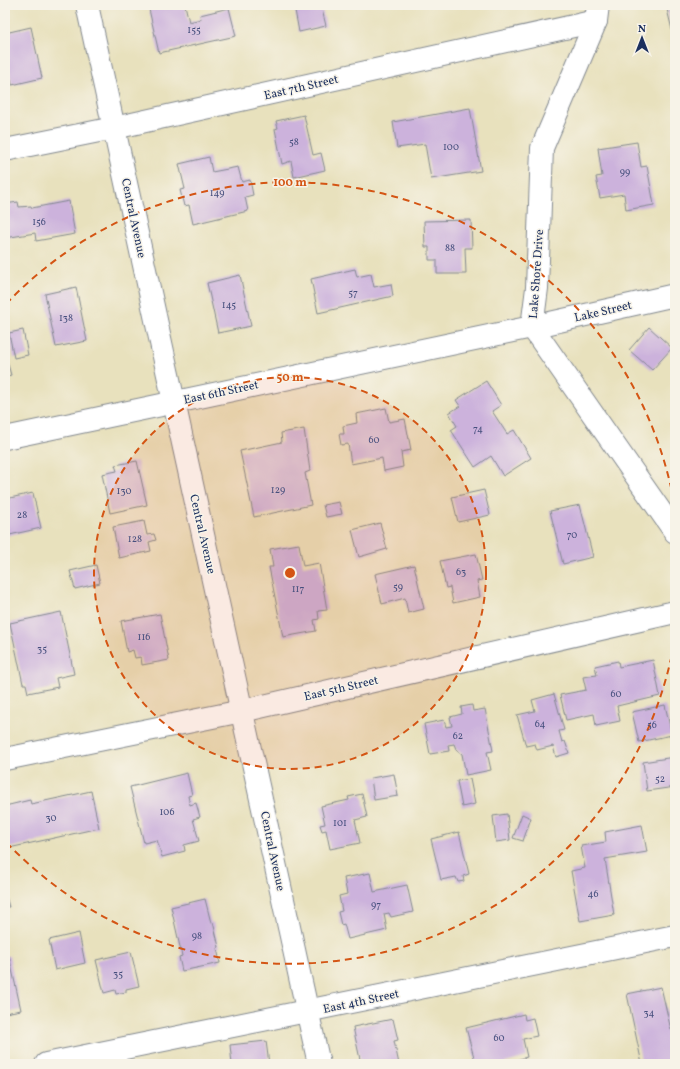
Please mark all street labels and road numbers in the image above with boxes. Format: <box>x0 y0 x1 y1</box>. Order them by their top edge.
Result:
street label: East 7th Street <box>262 72 340 104</box>
street label: Central Avenue <box>117 177 149 260</box>
street label: Lake Shore Drive <box>526 228 548 319</box>
street label: Lake Street <box>573 298 634 326</box>
street label: East 6th Street <box>182 377 260 409</box>
street label: Central Avenue <box>185 493 219 576</box>
street label: East 5th Street <box>302 673 380 705</box>
street label: Central Avenue <box>256 810 288 893</box>
street label: East 4th Street <box>322 986 401 1018</box>

